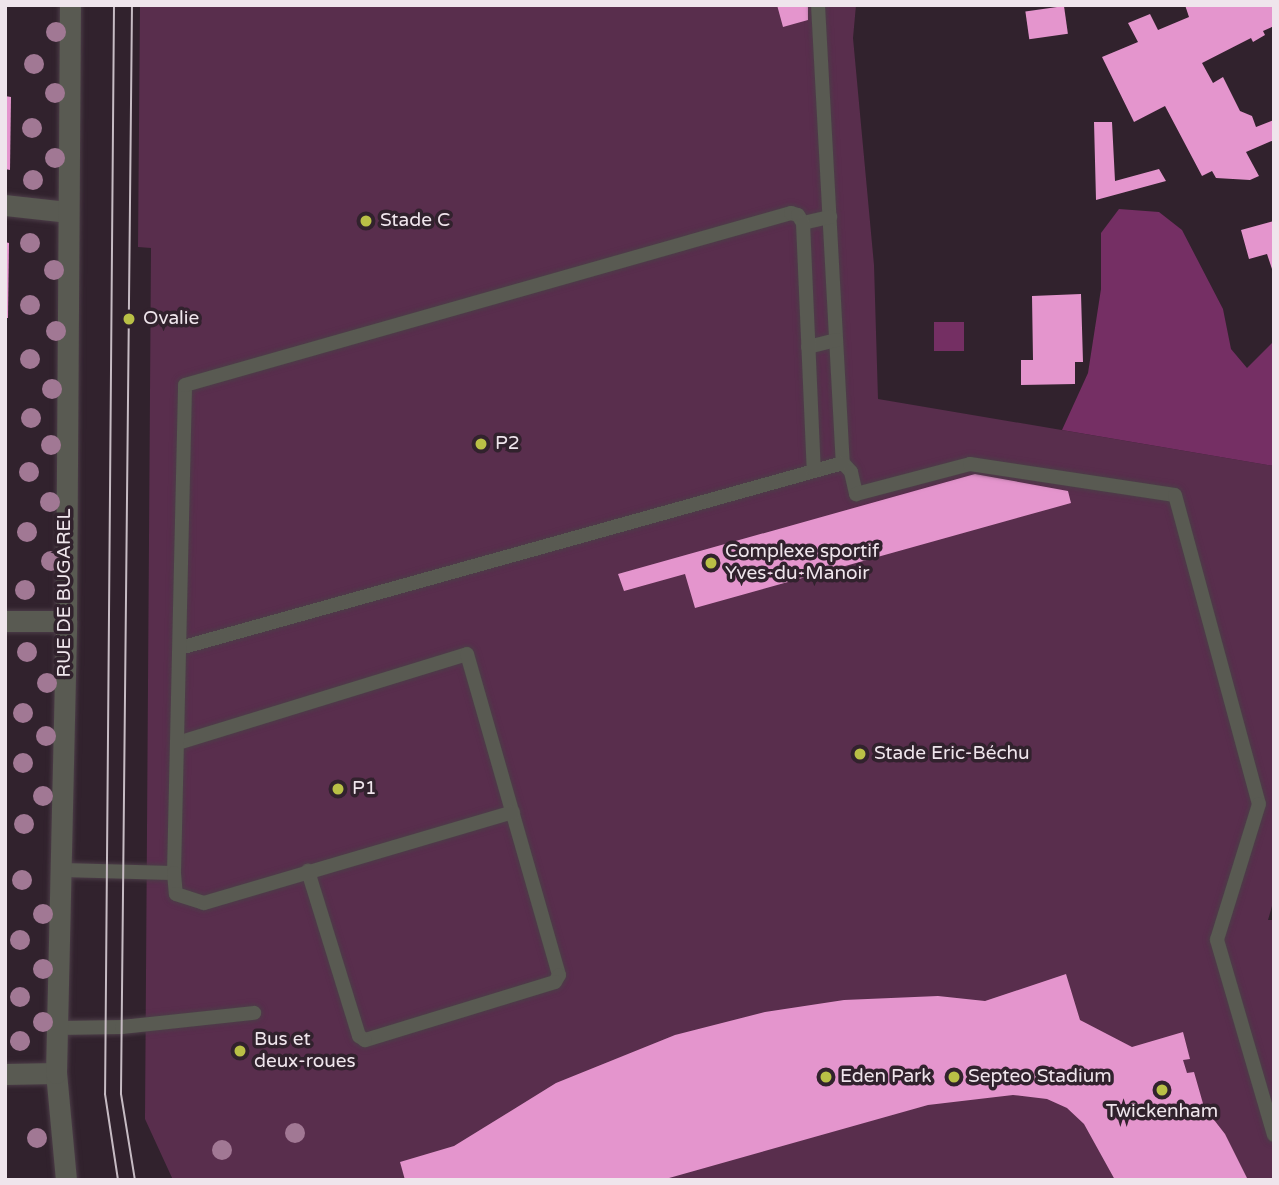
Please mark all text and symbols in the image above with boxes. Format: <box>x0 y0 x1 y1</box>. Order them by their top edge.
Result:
place label: Stade C <box>380 210 450 232</box>
marker: Stade C <box>358 213 374 229</box>
place label: Ovalie <box>143 308 199 330</box>
marker: Ovalie <box>121 311 137 327</box>
place label: P2 <box>495 433 520 455</box>
marker: P2 <box>473 436 489 452</box>
street label: RUE DE BUGAREL <box>54 508 76 678</box>
place label: Complexe sportif Yves-du-Manoir <box>725 541 879 585</box>
marker: Complexe sportif Yves-du-Manoir <box>703 555 719 571</box>
place label: Stade Eric-Béchu <box>874 743 1030 765</box>
marker: Stade Eric-Béchu <box>852 746 868 762</box>
place label: P1 <box>352 778 377 800</box>
marker: P1 <box>330 781 346 797</box>
place label: Bus et deux-roues <box>254 1029 356 1073</box>
marker: Bus et deux-roues <box>232 1043 248 1059</box>
place label: Eden Park <box>840 1066 932 1088</box>
place label: Septeo Stadium <box>968 1066 1112 1088</box>
marker: Eden Park <box>818 1069 834 1085</box>
marker: Septeo Stadium <box>946 1069 962 1085</box>
marker: Twickenham <box>1154 1082 1170 1098</box>
place label: Twickenham <box>1106 1101 1218 1123</box>

